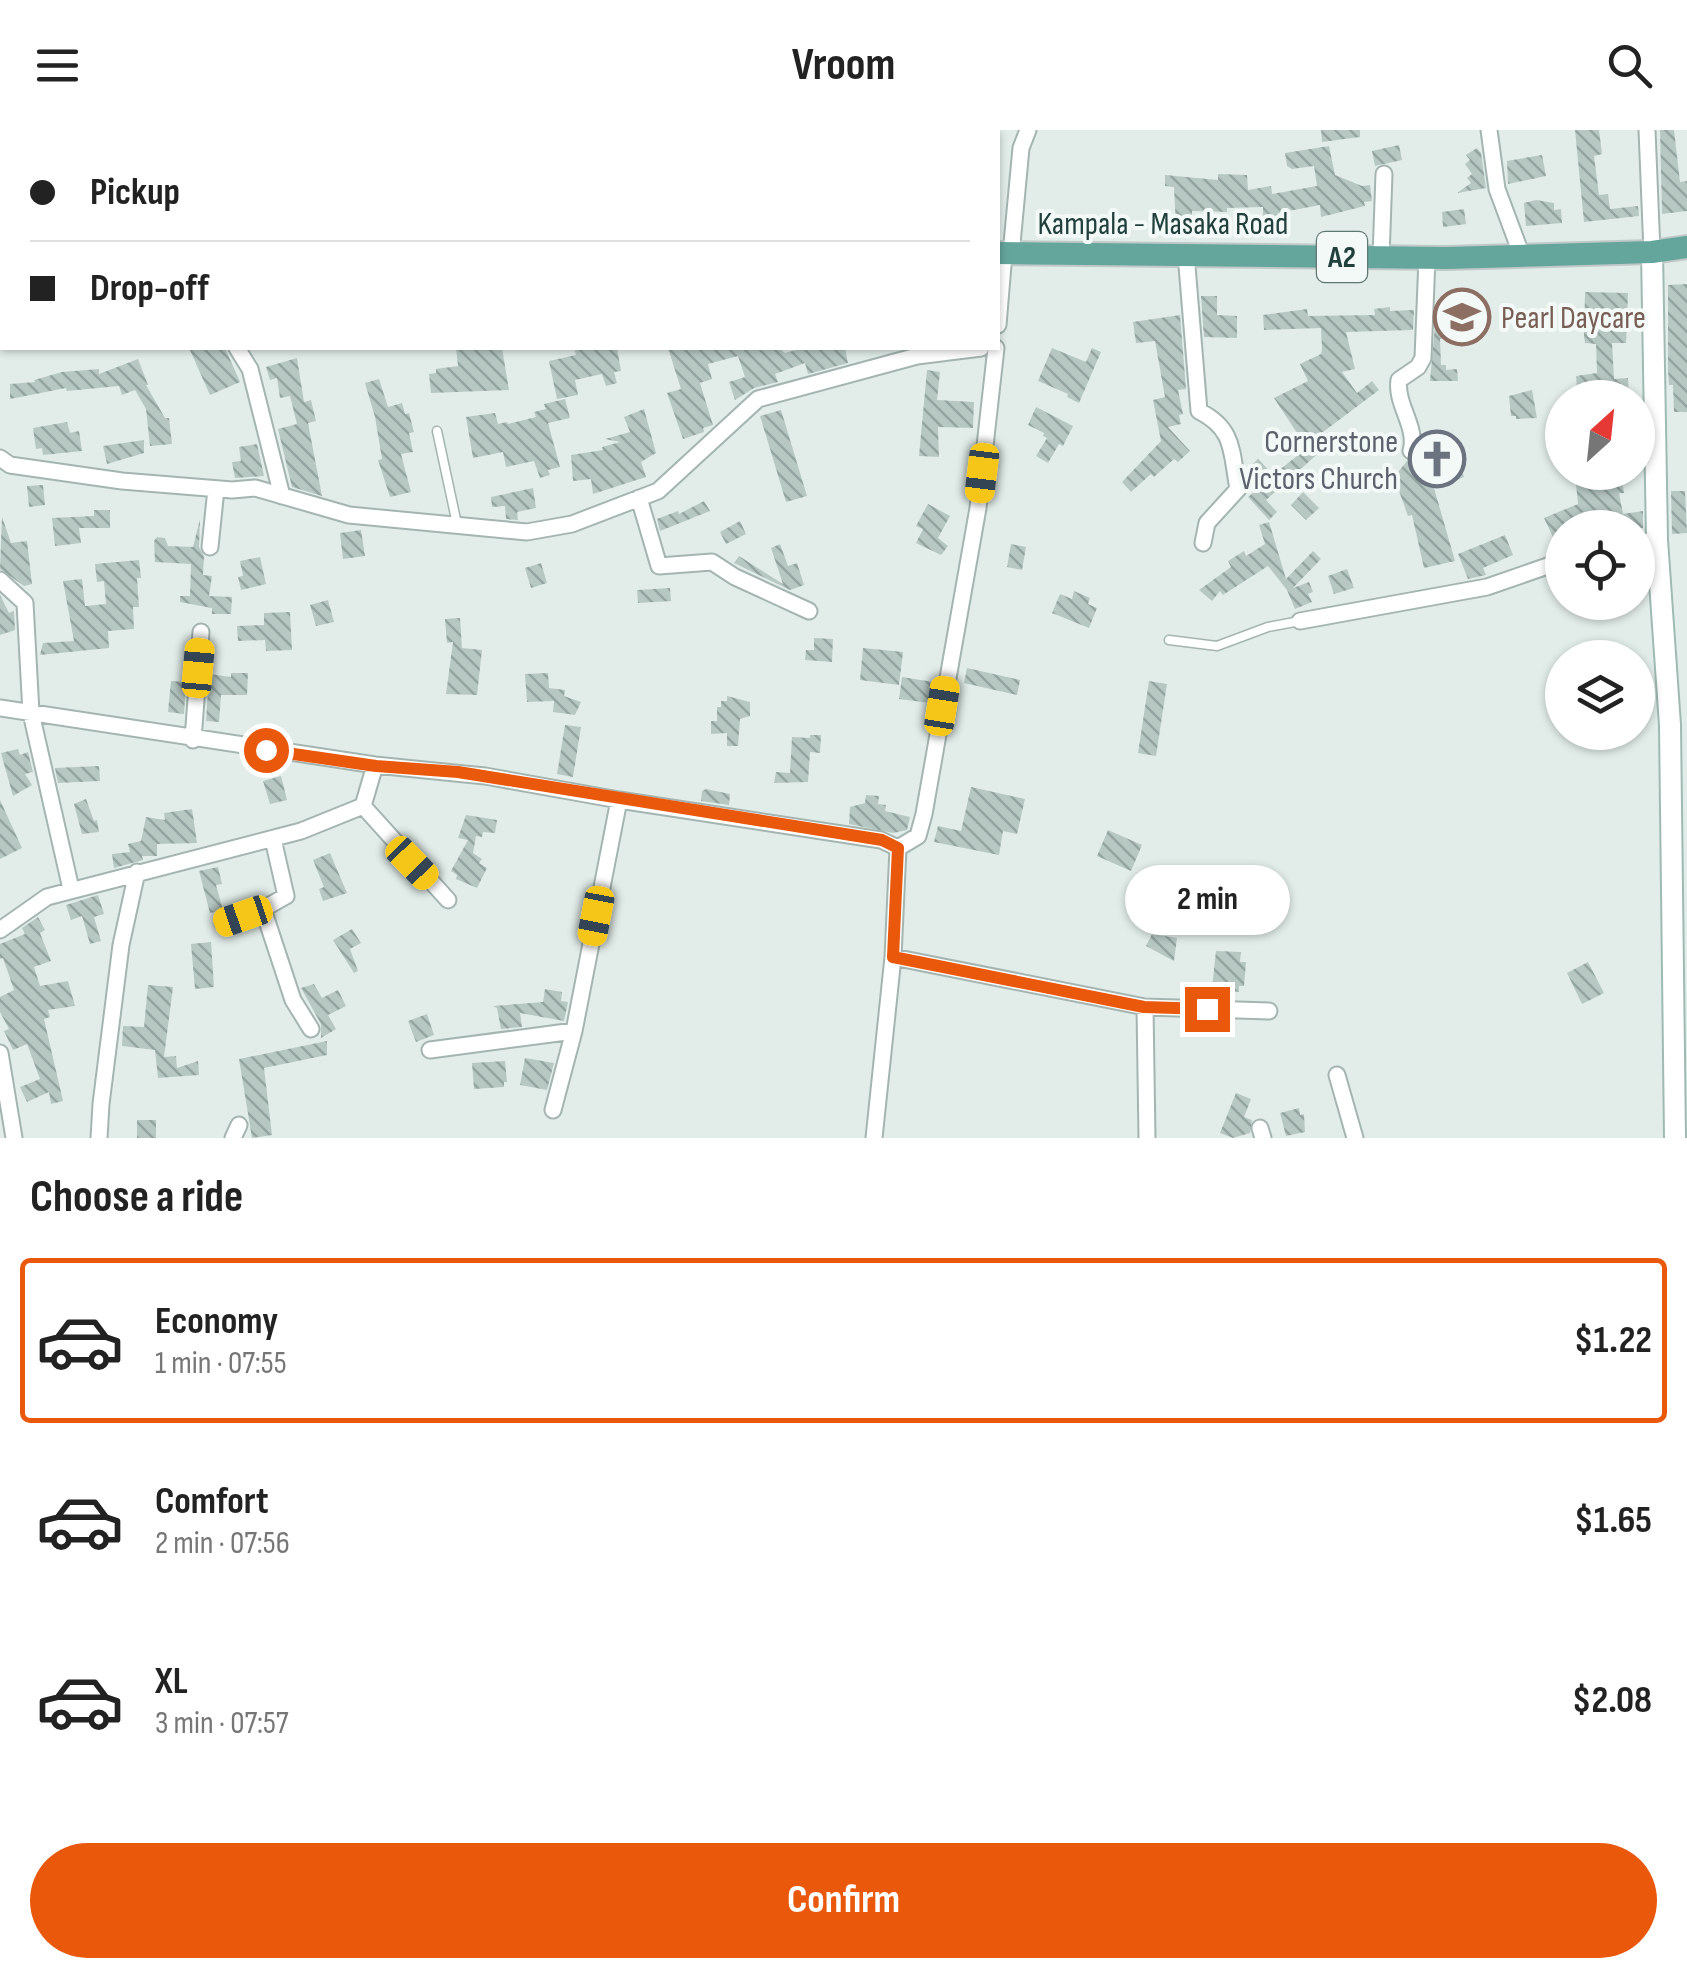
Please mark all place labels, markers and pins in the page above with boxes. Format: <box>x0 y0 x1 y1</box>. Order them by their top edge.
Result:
school or university icon: Pearl Daycare <box>1432 287 1492 347</box>
place label: Pearl Daycare <box>1501 299 1646 338</box>
place label: Cornerstone Victors Church <box>1239 423 1398 499</box>
church icon: Cornerstone Victors Church <box>1407 429 1467 489</box>

